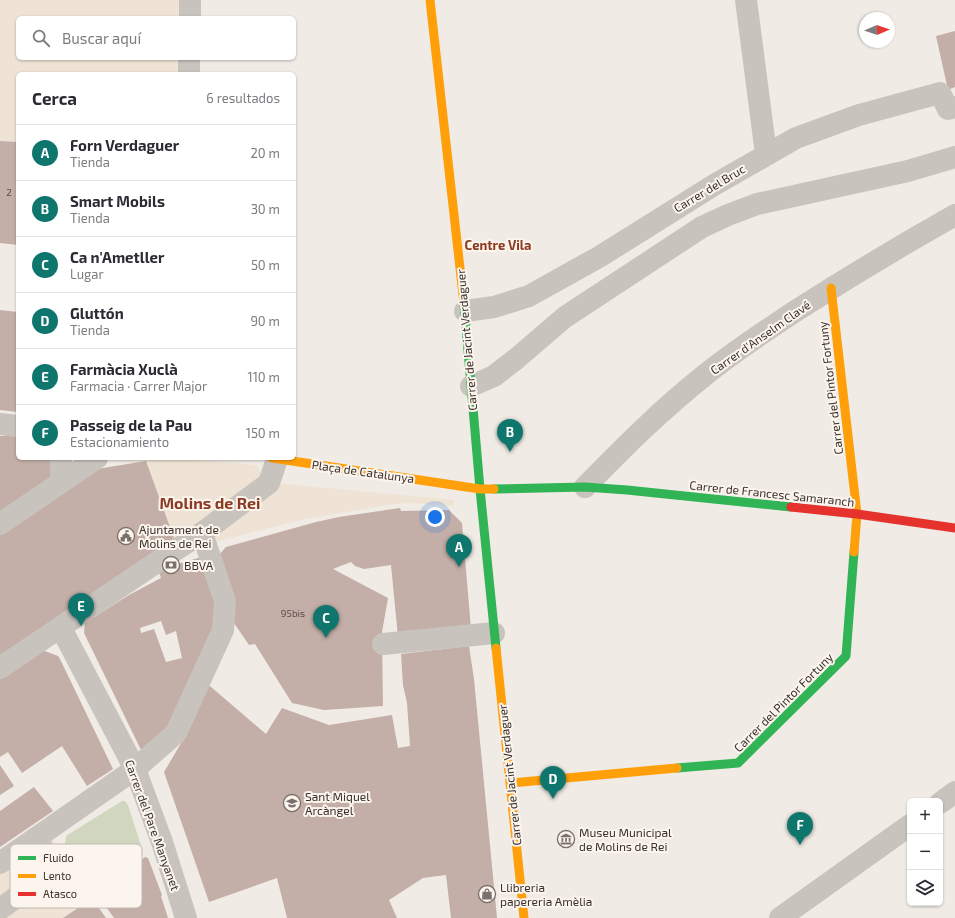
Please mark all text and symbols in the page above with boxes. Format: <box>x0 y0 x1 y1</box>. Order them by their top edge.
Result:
north arrow <box>859 12 895 48</box>
search box <box>16 16 296 60</box>
icon: search <box>30 27 52 49</box>
text: Buscar aquí <box>62 29 141 47</box>
text: Cerca <box>32 88 77 108</box>
text: 6 resultados <box>206 90 280 106</box>
text: Forn Verdaguer <box>70 136 179 154</box>
text: A <box>41 145 49 161</box>
text: 20 m <box>251 145 280 161</box>
text: Tienda <box>70 154 110 170</box>
street label: Carrer del Bruc <box>671 161 747 215</box>
house number: 2 <box>6 186 12 198</box>
text: Smart Mobils <box>70 192 165 210</box>
text: B <box>41 201 49 217</box>
text: 30 m <box>251 201 280 217</box>
text: Tienda <box>70 210 110 226</box>
district label: Centre Vila <box>465 237 531 253</box>
text: Ca n'Ametller <box>70 248 164 266</box>
text: C <box>41 257 49 273</box>
text: 50 m <box>251 257 280 273</box>
text: Lugar <box>70 266 104 282</box>
street label: Carrer de Jacint Verdaguer <box>453 268 479 411</box>
street label: Carrer d'Anselm Clavé <box>707 297 813 377</box>
text: Gluttón <box>70 304 124 322</box>
text: D <box>41 313 49 329</box>
text: 90 m <box>250 313 280 329</box>
street label: Carrer del Pintor Fortuny <box>815 320 845 455</box>
text: Tienda <box>70 322 110 338</box>
text: Farmàcia Xuclà <box>70 360 178 378</box>
text: E <box>41 369 49 385</box>
text: 110 m <box>248 369 280 385</box>
text: Farmacia · Carrer Major <box>70 378 207 394</box>
text: Passeig de la Pau <box>70 416 192 434</box>
pin: B <box>497 419 523 452</box>
text: F <box>41 425 49 441</box>
text: 150 m <box>246 425 280 441</box>
text: Estacionamiento <box>70 434 169 450</box>
street label: Plaça de Catalunya <box>311 457 415 486</box>
street label: Carrer de Francesc Samaranch <box>689 477 855 509</box>
district label: Molins de Rei <box>159 493 261 512</box>
your location <box>425 507 445 527</box>
place label: Ajuntament de Molins de Rei <box>139 522 219 550</box>
public building icon: Ajuntament de Molins de Rei <box>116 526 136 546</box>
pin: A <box>446 534 472 567</box>
bank icon: BBVA <box>161 555 181 575</box>
place label: BBVA <box>184 558 214 572</box>
pin: E <box>68 593 94 626</box>
pin: C <box>313 605 339 638</box>
house number: 95bis <box>281 607 305 619</box>
street label: Carrer del Pintor Fortuny <box>731 649 836 754</box>
street label: Carrer de Jacint Verdaguer <box>495 703 523 846</box>
street label: Carrer del Pare Manyanet <box>123 758 183 893</box>
pin: D <box>540 766 566 799</box>
place label: Sant Miquel Arcàngel <box>305 789 370 817</box>
school or university icon: Sant Miquel Arcàngel <box>282 793 302 813</box>
map controls <box>907 798 943 906</box>
button: + <box>907 798 943 834</box>
pin: F <box>787 812 813 845</box>
place label: Museu Municipal de Molins de Rei <box>579 825 672 853</box>
museum icon: Museu Municipal de Molins de Rei <box>556 829 576 849</box>
button: − <box>907 834 943 870</box>
legend <box>10 844 142 908</box>
text: Fluido <box>43 851 74 864</box>
text: Lento <box>43 869 71 882</box>
button: layers <box>907 870 943 906</box>
place label: Llibreria papereria Amèlia <box>500 880 592 908</box>
shop icon: Llibreria papereria Amèlia <box>477 884 497 904</box>
text: Atasco <box>43 887 77 900</box>

